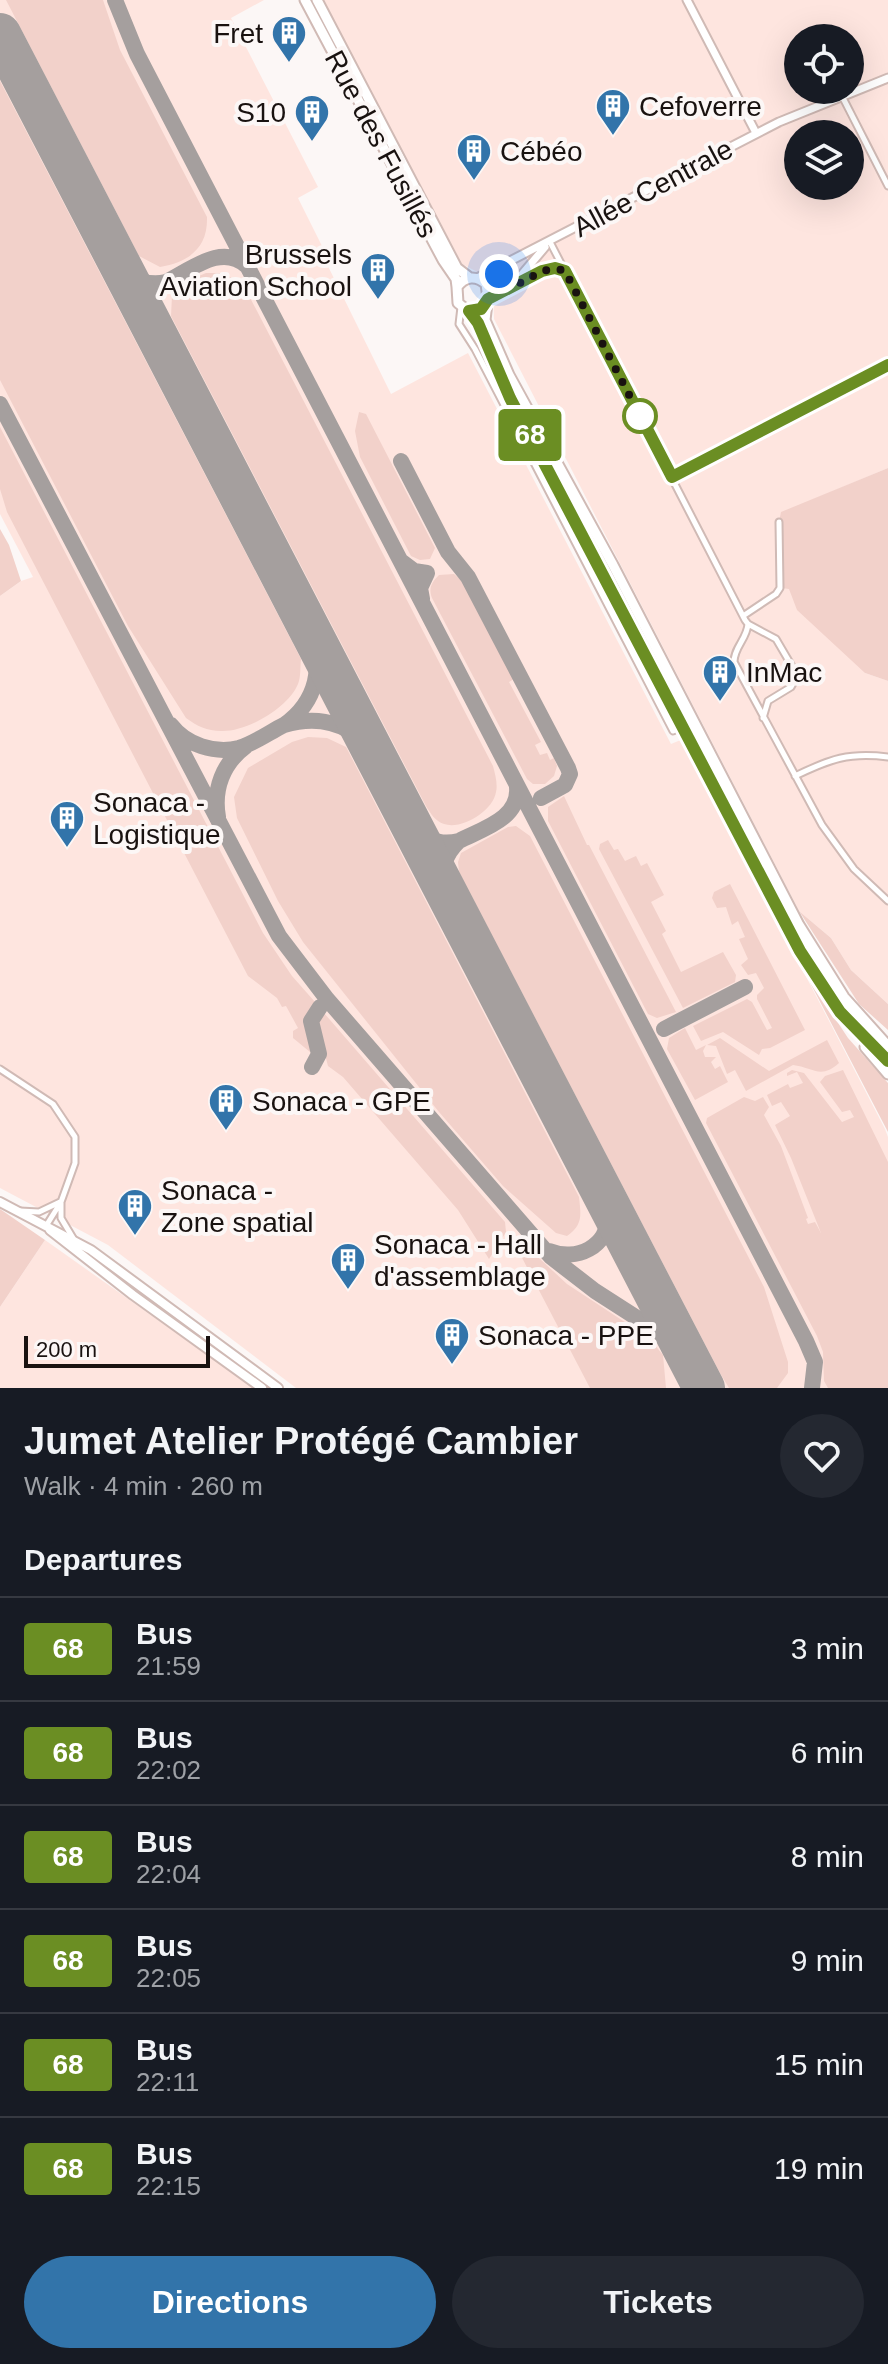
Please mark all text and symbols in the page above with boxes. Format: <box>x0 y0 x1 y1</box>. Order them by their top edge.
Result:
building icon: Fret <box>270 14 308 64</box>
place label: Fret <box>213 18 263 49</box>
map controls <box>784 24 864 200</box>
button: locate <box>784 24 864 104</box>
street label: Rue des Fusillés <box>319 45 443 243</box>
building icon: Cefoverre <box>594 87 632 137</box>
place label: Cefoverre <box>639 91 762 122</box>
building icon: S10 <box>293 93 331 143</box>
place label: S10 <box>236 97 286 128</box>
button: layers <box>784 120 864 200</box>
building icon: Cébéo <box>455 132 493 182</box>
street label: Allée Centrale <box>568 133 738 243</box>
place label: Cébéo <box>500 136 583 167</box>
place label: Brussels Aviation School <box>160 239 352 302</box>
building icon: Brussels Aviation School <box>359 251 397 301</box>
your location <box>479 254 519 294</box>
unlabelled marker <box>623 399 657 433</box>
line badge: 68 <box>494 409 566 461</box>
text: 68 <box>514 419 546 450</box>
building icon: InMac <box>701 653 739 703</box>
place label: InMac <box>746 657 822 688</box>
place label: Sonaca - Logistique <box>93 787 221 850</box>
building icon: Sonaca - Logistique <box>48 799 86 849</box>
building icon: Sonaca - GPE <box>207 1082 245 1132</box>
place label: Sonaca - GPE <box>252 1086 431 1117</box>
place label: Sonaca - Zone spatial <box>161 1175 314 1238</box>
building icon: Sonaca - Zone spatial <box>116 1187 154 1237</box>
place label: Sonaca - Hall d'assemblage <box>374 1229 546 1292</box>
building icon: Sonaca - Hall d'assemblage <box>329 1241 367 1291</box>
building icon: Sonaca - PPE <box>433 1316 471 1366</box>
place label: Sonaca - PPE <box>478 1320 654 1351</box>
scale bar <box>24 1332 210 1368</box>
text: 200 m <box>36 1337 97 1362</box>
button: heart <box>780 1414 864 1498</box>
text: Jumet Atelier Protégé Cambier <box>24 1420 578 1462</box>
text: Walk · 4 min · 260 m <box>24 1471 263 1501</box>
text: Departures <box>24 1543 182 1576</box>
text: Bus <box>136 1617 193 1650</box>
text: 3 min <box>791 1632 864 1665</box>
text: 68 <box>52 1633 84 1664</box>
text: 21:59 <box>136 1651 201 1681</box>
text: Bus <box>136 1721 193 1754</box>
text: 6 min <box>791 1736 864 1769</box>
text: 68 <box>52 1737 84 1768</box>
text: 22:02 <box>136 1755 201 1785</box>
text: Bus <box>136 1825 193 1858</box>
text: 8 min <box>791 1840 864 1873</box>
text: 68 <box>52 1841 84 1872</box>
text: 22:04 <box>136 1859 201 1889</box>
text: Bus <box>136 1929 193 1962</box>
text: 9 min <box>791 1944 864 1977</box>
text: 68 <box>52 1945 84 1976</box>
text: 22:05 <box>136 1963 201 1993</box>
text: Bus <box>136 2033 193 2066</box>
text: 15 min <box>774 2048 864 2081</box>
text: 68 <box>52 2049 84 2080</box>
text: 22:11 <box>136 2067 199 2097</box>
text: Bus <box>136 2137 193 2170</box>
text: 19 min <box>774 2152 864 2185</box>
text: 68 <box>52 2153 84 2184</box>
text: 22:15 <box>136 2171 201 2201</box>
button: Directions <box>24 2256 436 2348</box>
button: Tickets <box>452 2256 864 2348</box>

